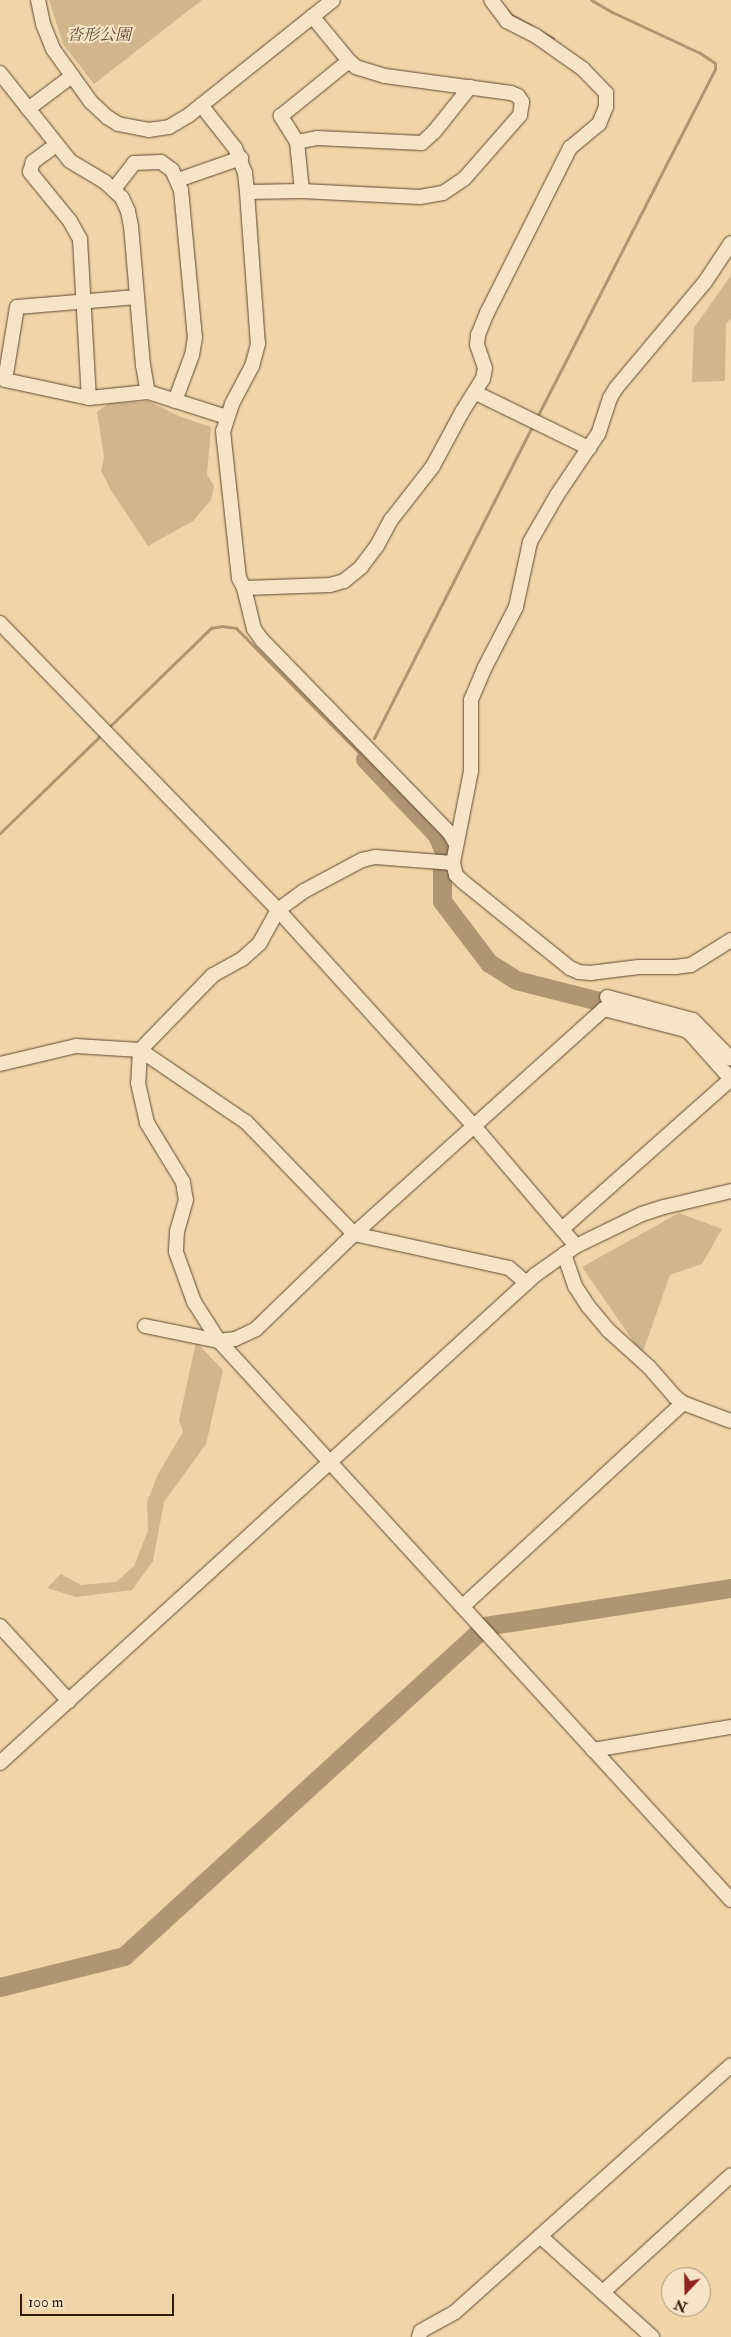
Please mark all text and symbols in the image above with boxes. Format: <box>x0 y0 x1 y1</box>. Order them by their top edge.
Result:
park label: 沓形公園 <box>67 25 131 45</box>
north arrow <box>661 2267 711 2317</box>
scale bar <box>22 2284 176 2316</box>
text: 100 m <box>28 2293 63 2312</box>
text: N <box>672 2295 690 2316</box>

